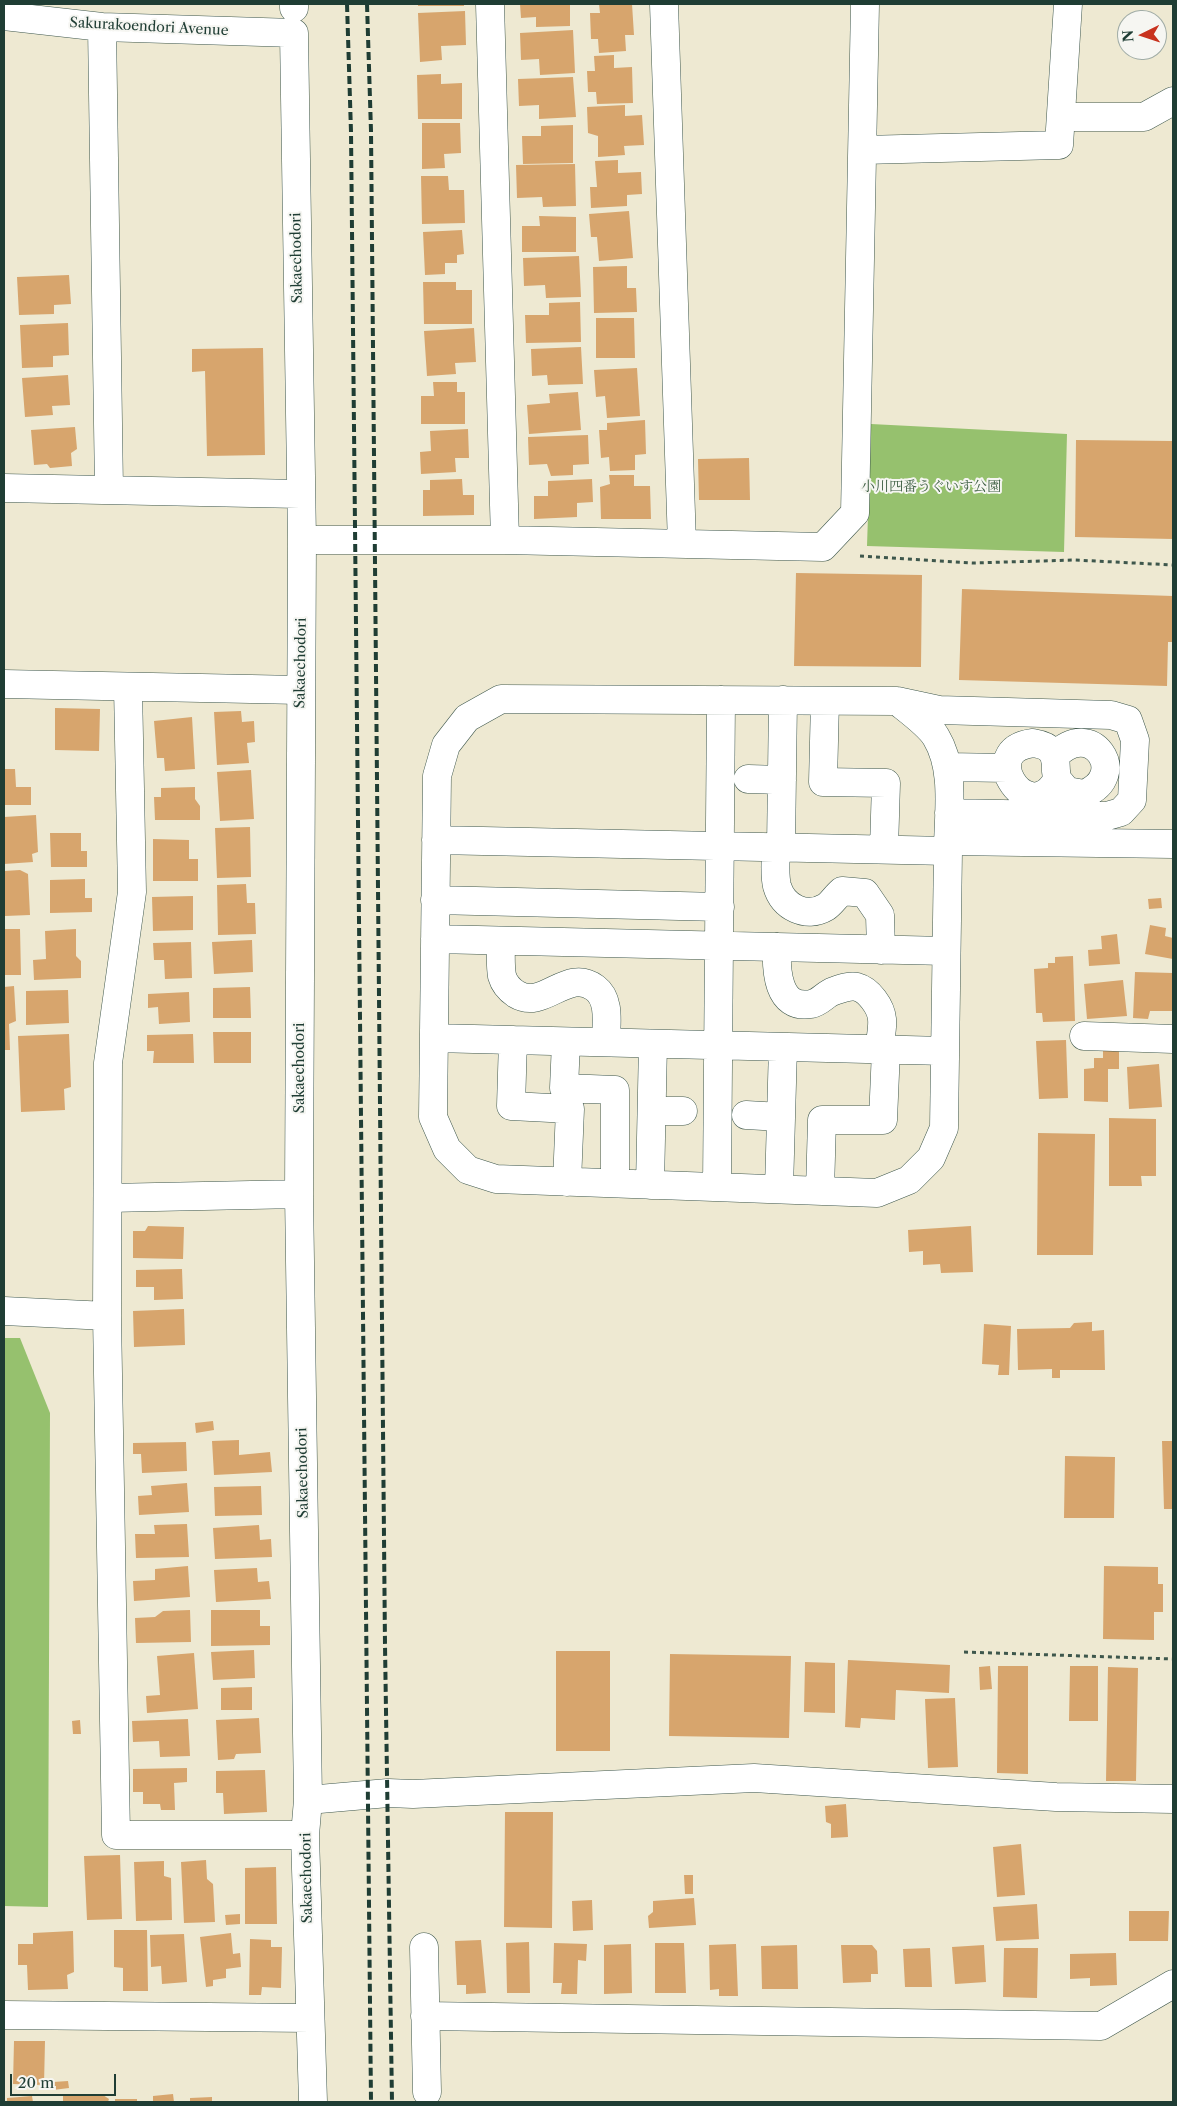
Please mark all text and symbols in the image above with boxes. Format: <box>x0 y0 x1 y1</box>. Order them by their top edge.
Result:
north arrow <box>1117 10 1167 60</box>
street label: Sakurakoendori Avenue <box>69 14 229 40</box>
text: N <box>1119 29 1137 43</box>
street label: Sakaechodori <box>288 213 306 303</box>
park label: 小川四番うぐいす公園 <box>861 479 1001 495</box>
street label: Sakaechodori <box>292 618 310 708</box>
street label: Sakaechodori <box>292 1023 308 1113</box>
street label: Sakaechodori <box>294 1428 312 1518</box>
street label: Sakaechodori <box>298 1833 316 1923</box>
scale bar <box>12 2064 119 2096</box>
text: 20 m <box>18 2073 54 2092</box>

